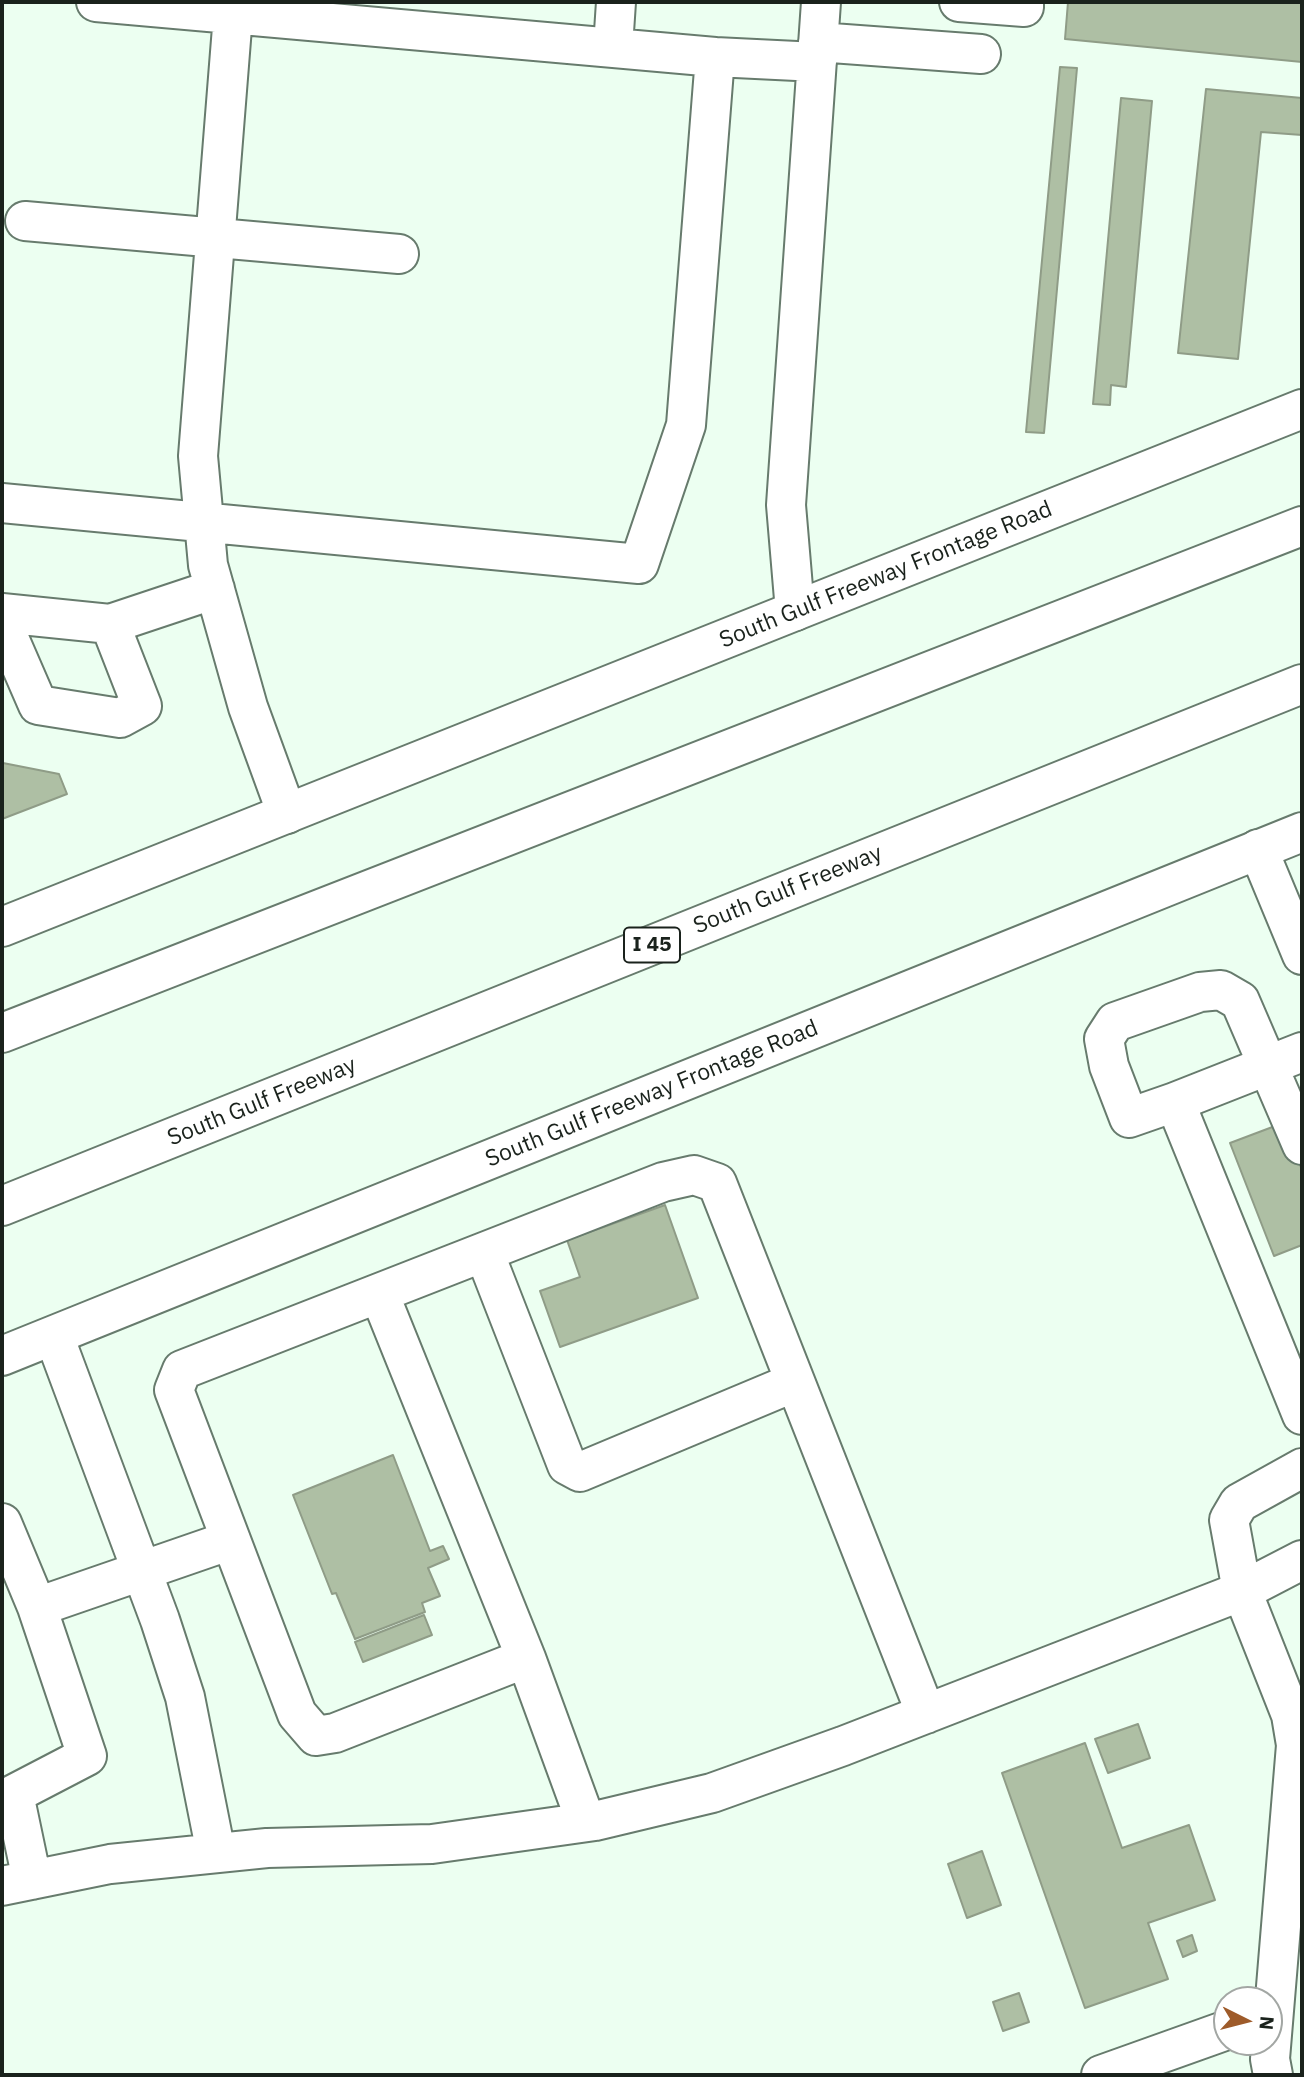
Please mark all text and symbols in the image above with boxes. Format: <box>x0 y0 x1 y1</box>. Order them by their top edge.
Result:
street label: South Gulf Freeway Frontage Road <box>716 495 1056 655</box>
street label: South Gulf Freeway <box>690 840 886 940</box>
road number: I 45 <box>624 928 680 962</box>
street label: South Gulf Freeway Frontage Road <box>482 1014 822 1174</box>
street label: South Gulf Freeway <box>164 1052 360 1152</box>
north arrow <box>1213 1986 1283 2056</box>
text: N <box>1254 2015 1280 2031</box>

